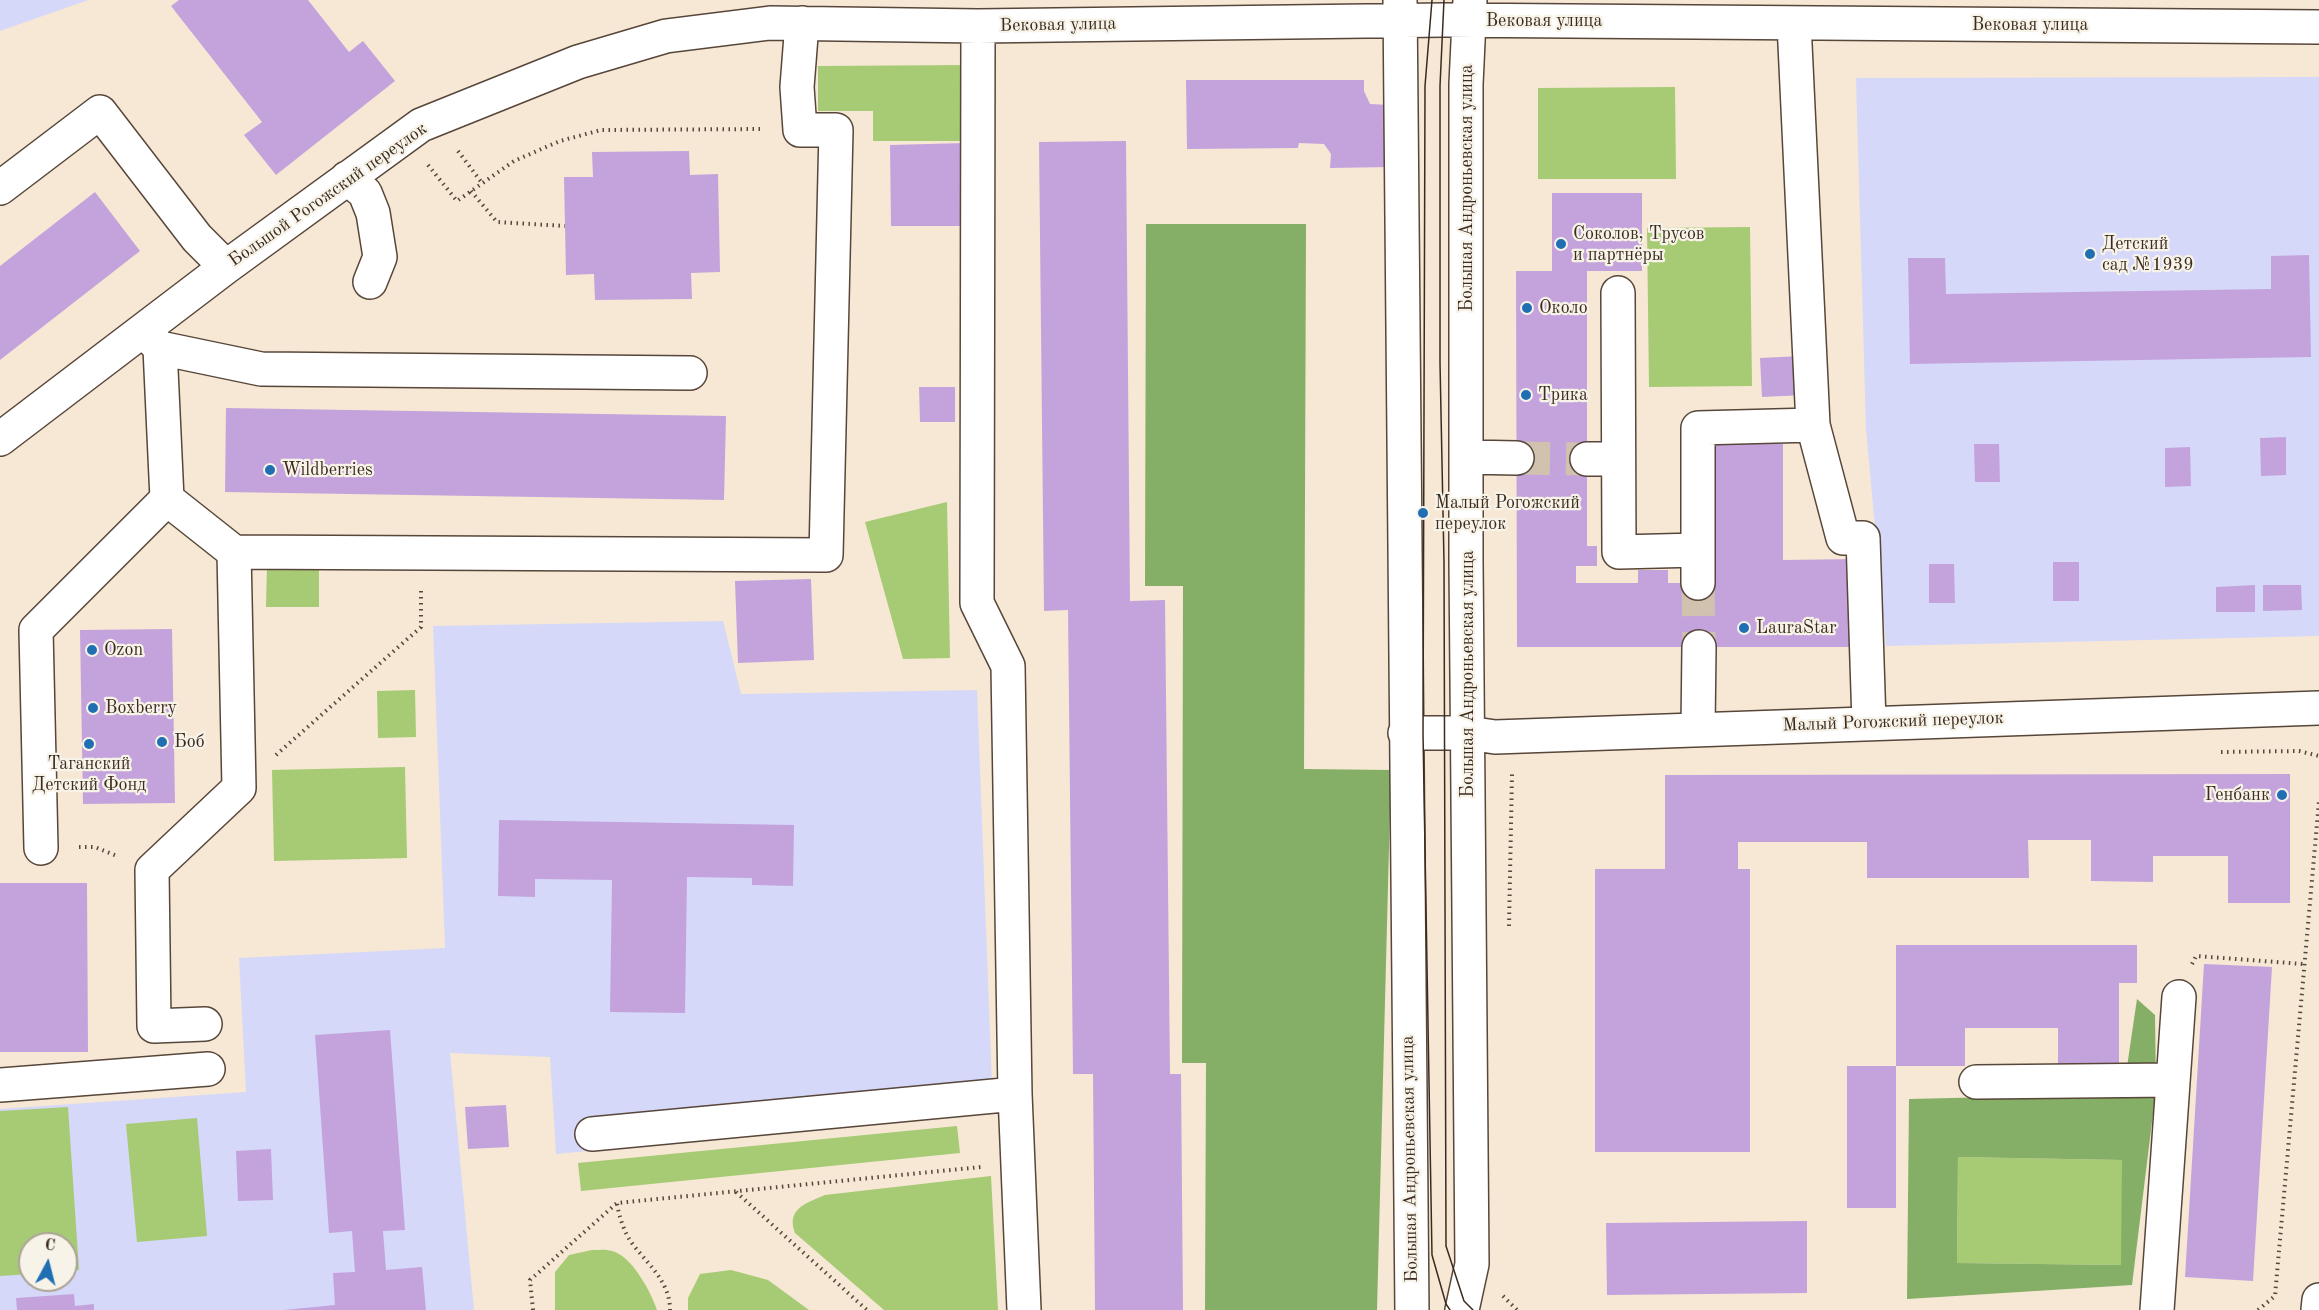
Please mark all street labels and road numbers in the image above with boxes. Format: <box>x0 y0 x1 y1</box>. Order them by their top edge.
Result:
street label: Вековая улица <box>1486 10 1602 32</box>
street label: Вековая улица <box>1000 13 1116 37</box>
street label: Вековая улица <box>1972 14 2088 36</box>
street label: Большая Андроньевская улица <box>1456 64 1478 312</box>
street label: Большой Рогожский переулок <box>225 118 431 272</box>
street label: Большая Андроньевская улица <box>1457 550 1479 798</box>
street label: Малый Рогожский переулок <box>1782 707 2004 737</box>
street label: Большая Андроньевская улица <box>1397 1035 1423 1283</box>

